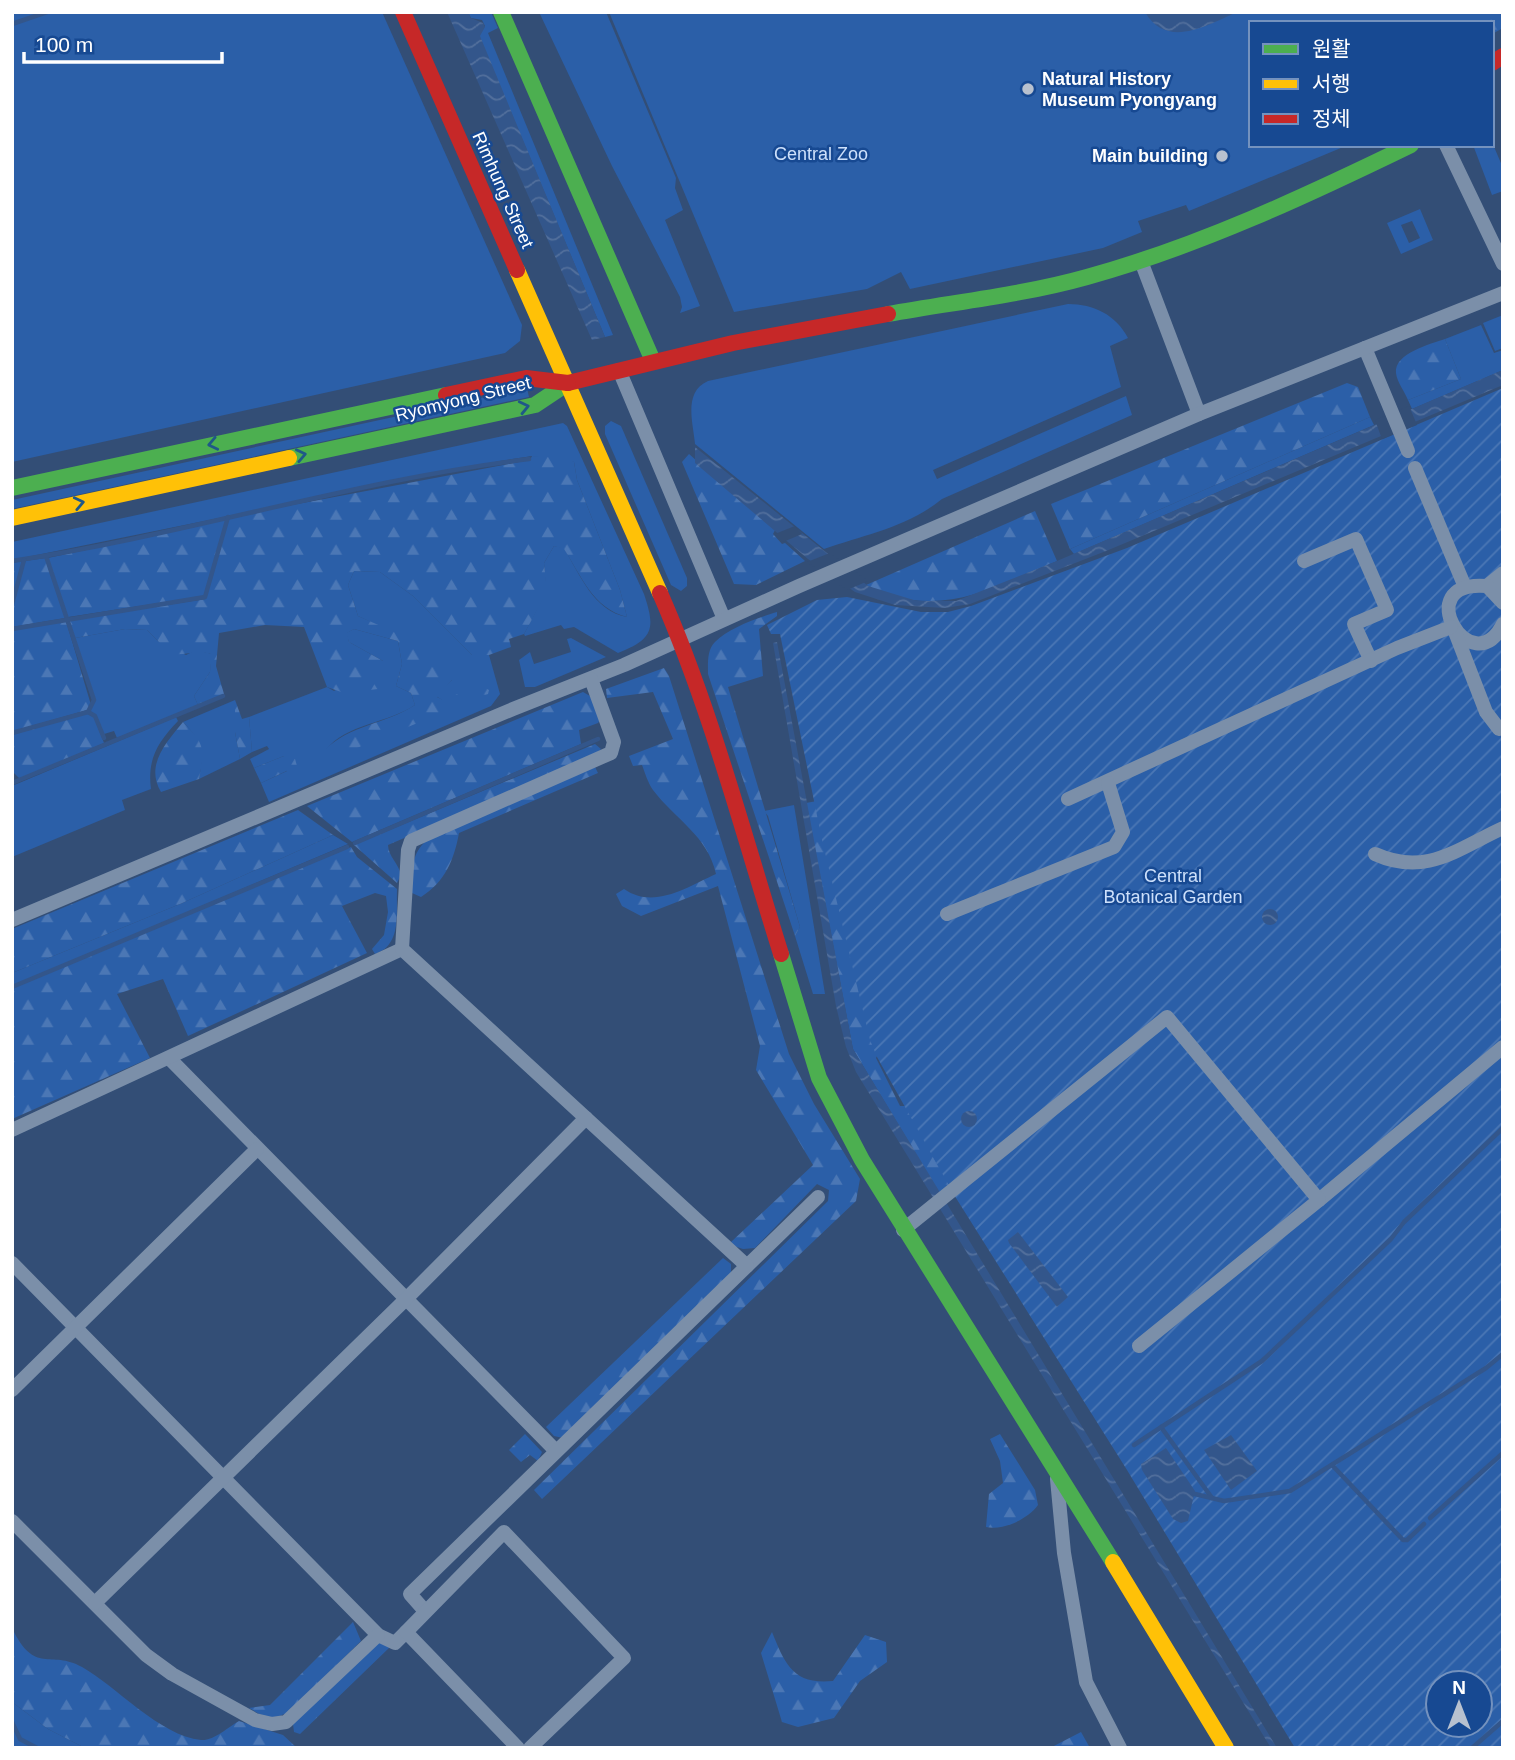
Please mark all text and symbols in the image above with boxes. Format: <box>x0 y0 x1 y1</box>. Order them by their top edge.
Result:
scale bar <box>24 21 222 65</box>
legend <box>1249 21 1494 147</box>
text: 100 m <box>35 33 93 56</box>
text: 원활 <box>1312 37 1351 60</box>
place label: Natural History Museum Pyongyang <box>1042 69 1217 110</box>
text: 서행 <box>1312 72 1351 95</box>
marker: Natural History Museum Pyongyang <box>1020 81 1036 97</box>
text: 정체 <box>1312 107 1351 130</box>
street label: Rimhung Street <box>468 129 538 251</box>
park label: Central Zoo <box>774 144 868 164</box>
place label: Main building <box>1092 146 1208 166</box>
marker: Main building <box>1214 148 1230 164</box>
street label: Ryomyong Street <box>393 372 533 426</box>
one-way arrow <box>518 401 530 415</box>
one-way arrow <box>207 436 219 451</box>
one-way arrow <box>295 449 307 464</box>
one-way arrow <box>73 497 85 512</box>
park label: Central Botanical Garden <box>1103 866 1243 907</box>
north arrow <box>1424 1669 1494 1739</box>
text: N <box>1452 1677 1466 1698</box>

